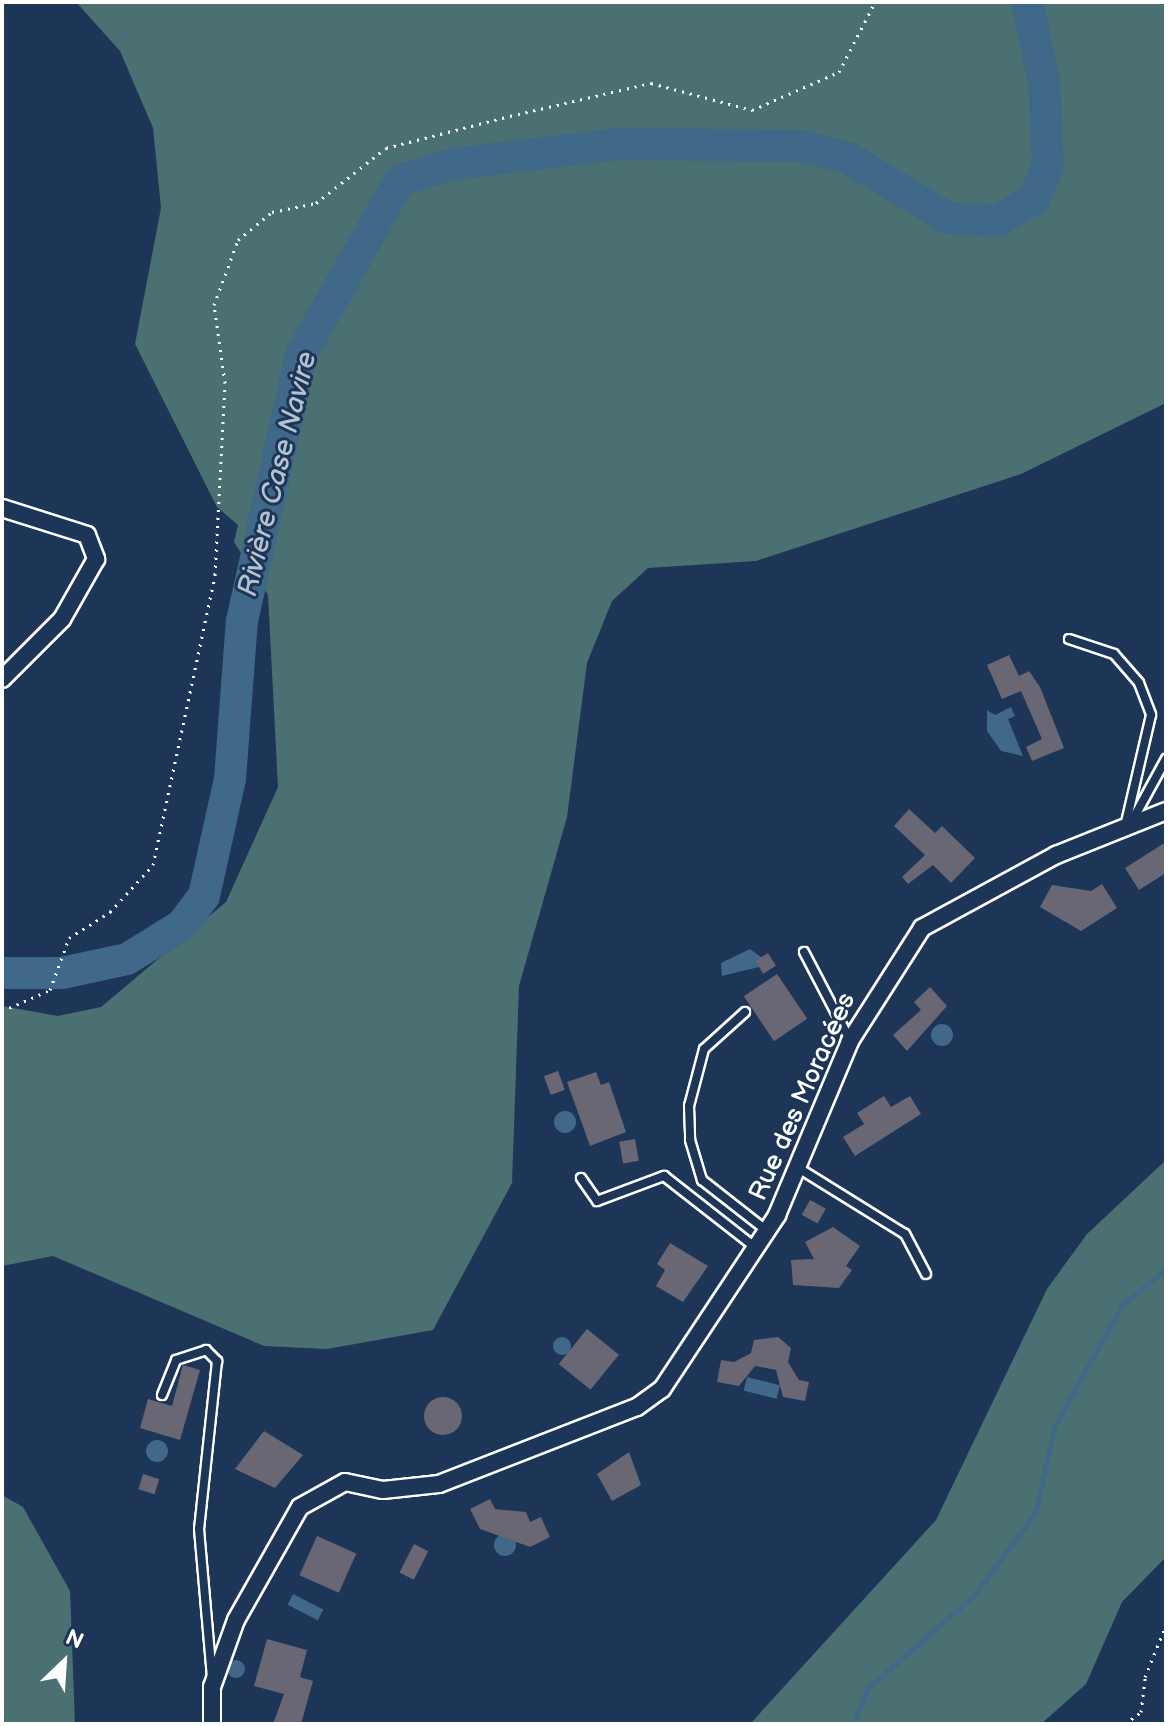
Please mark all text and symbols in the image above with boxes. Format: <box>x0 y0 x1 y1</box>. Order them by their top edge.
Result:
water label: Rivière Case Navire <box>231 348 325 600</box>
street label: Rue des Moracées <box>743 988 863 1206</box>
north arrow <box>24 1622 104 1702</box>
text: N <box>61 1624 88 1656</box>

